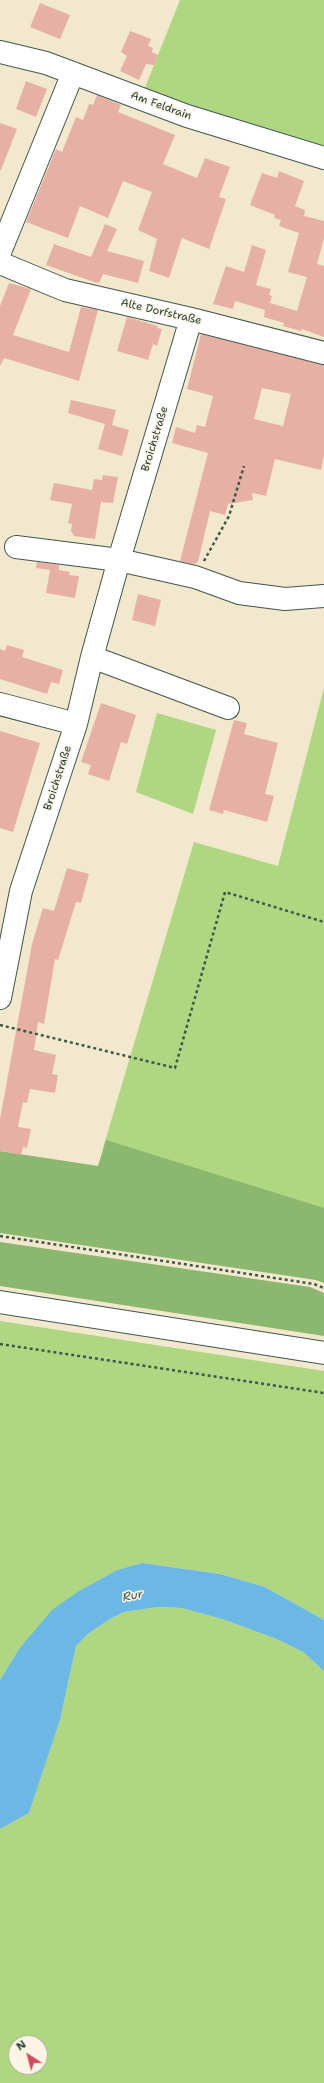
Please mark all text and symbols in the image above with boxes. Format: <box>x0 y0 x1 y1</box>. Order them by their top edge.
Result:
street label: Am Feldrain <box>129 89 193 123</box>
street label: Alte Dorfstraße <box>119 296 203 328</box>
street label: Broichstraße <box>139 405 171 473</box>
street label: Broichstraße <box>41 744 75 812</box>
water label: Rur <box>122 1587 144 1605</box>
north arrow <box>8 2035 48 2075</box>
text: N <box>13 2037 29 2054</box>

